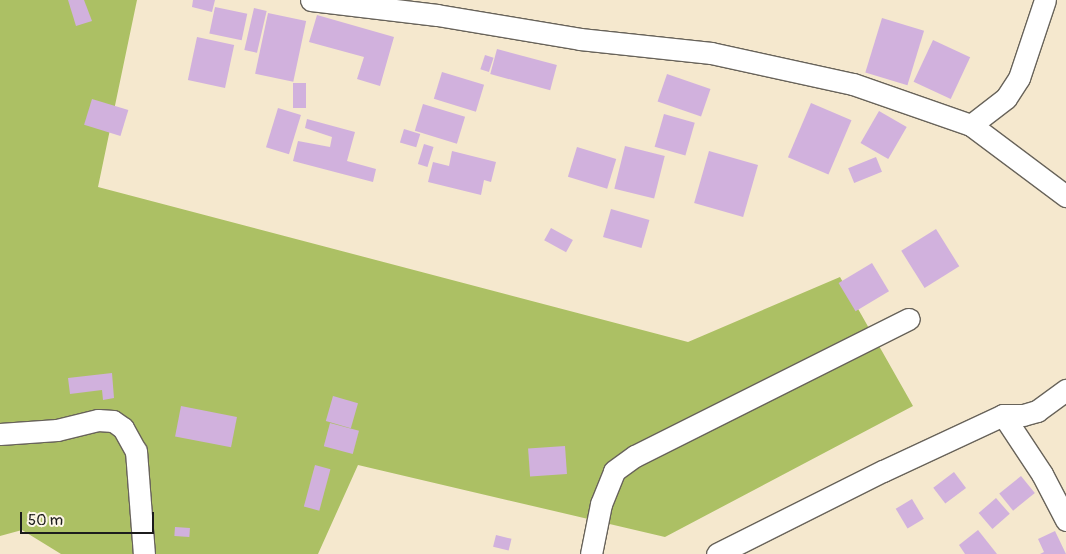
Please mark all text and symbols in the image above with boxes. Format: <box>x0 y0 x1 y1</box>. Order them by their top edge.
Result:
scale bar <box>22 502 156 534</box>
text: 50 m <box>28 511 63 530</box>

